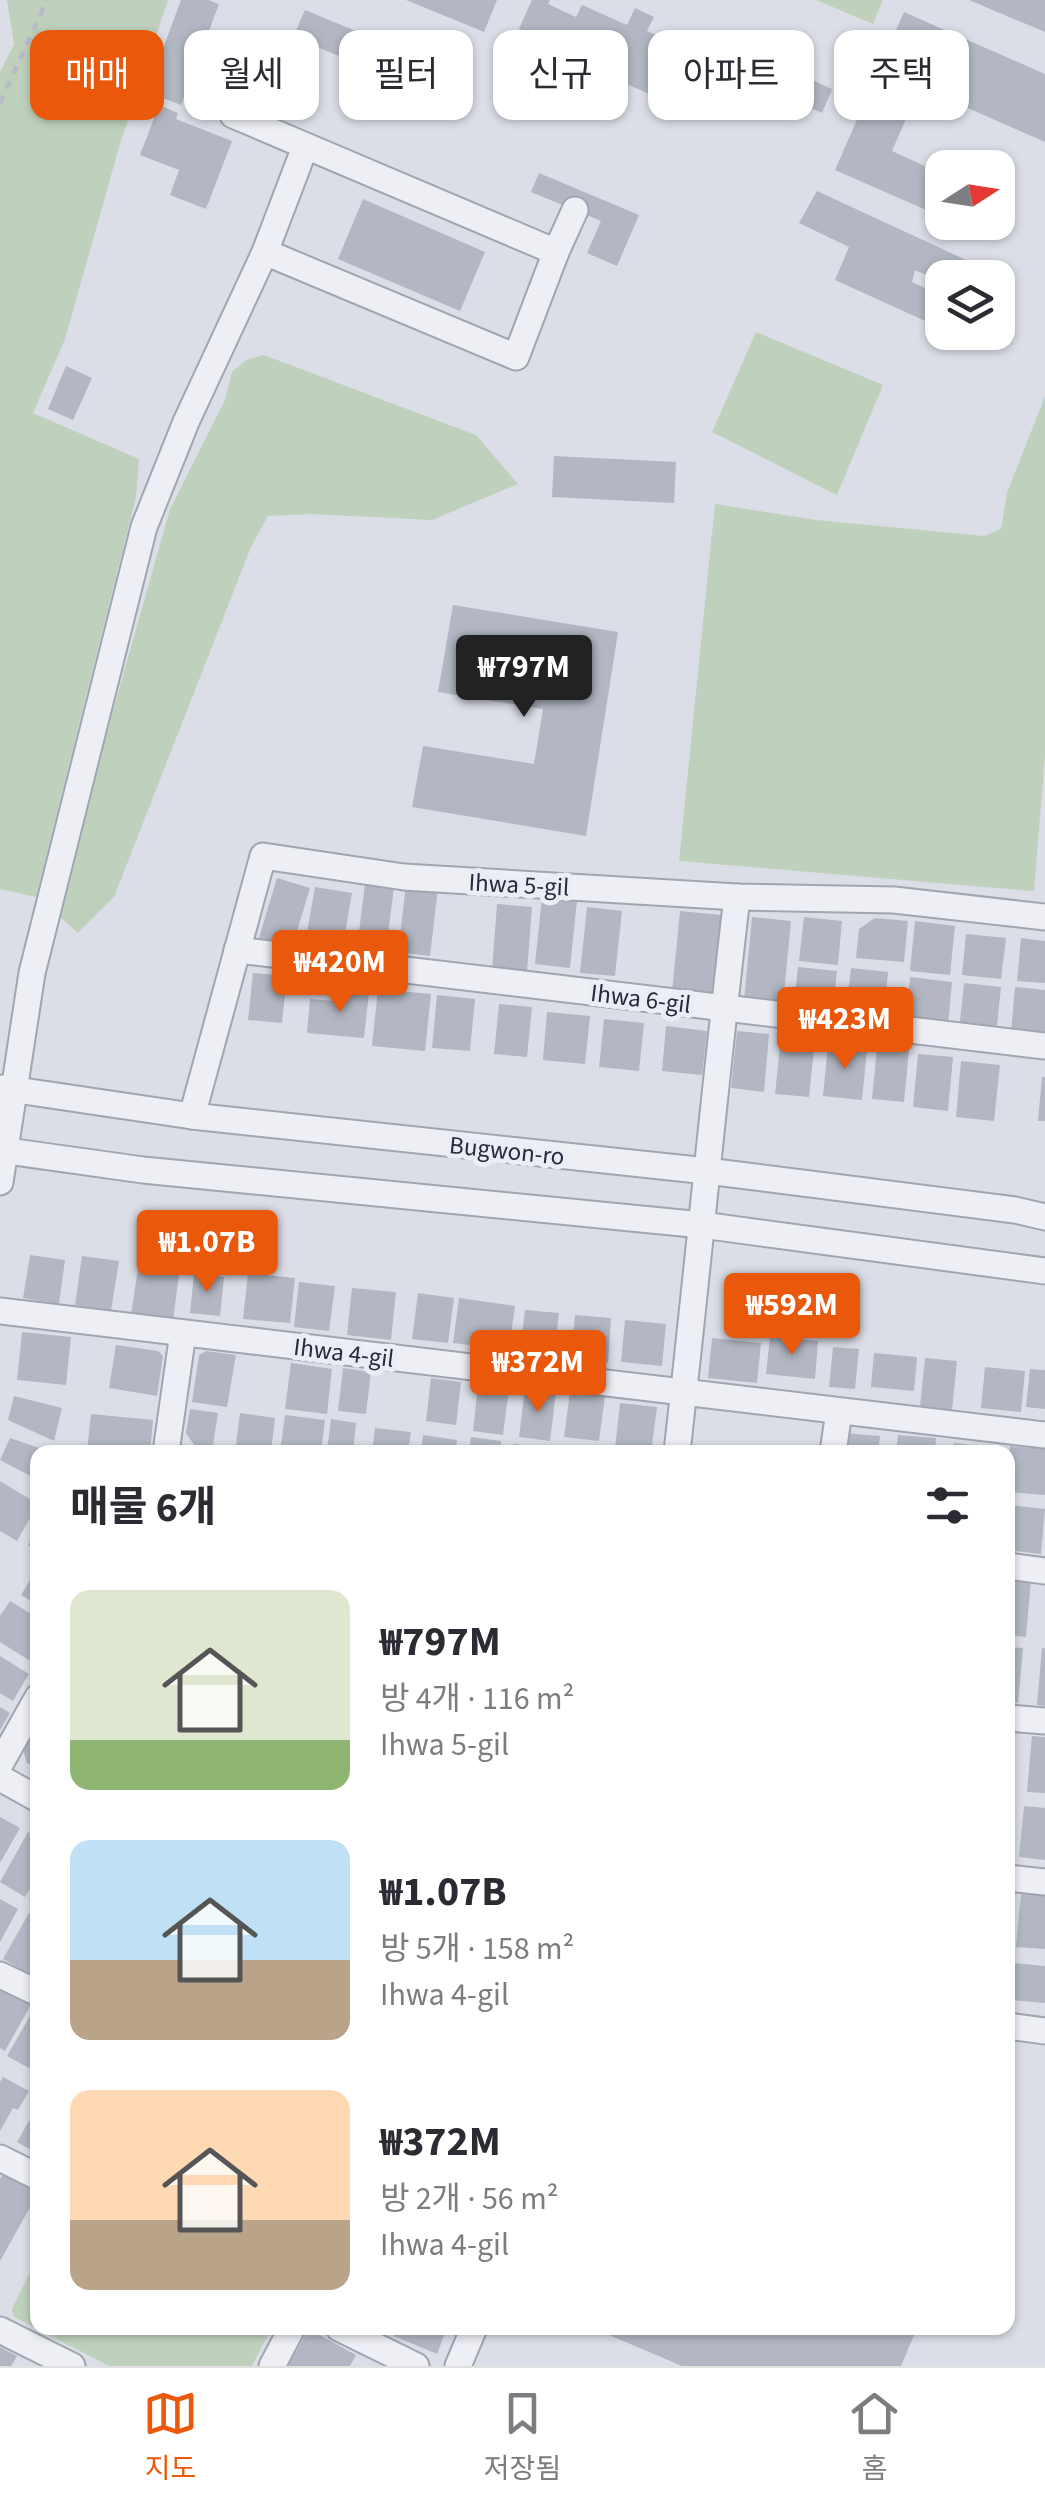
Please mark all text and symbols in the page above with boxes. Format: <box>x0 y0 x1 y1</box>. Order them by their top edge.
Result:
chip: 매매 <box>30 30 164 120</box>
chip: 월세 <box>184 30 319 120</box>
chip: 필터 <box>339 30 473 120</box>
chip: 신규 <box>493 30 628 120</box>
chip: 아파트 <box>648 30 814 120</box>
chip: 주택 <box>834 30 969 120</box>
north arrow <box>925 150 1015 240</box>
map controls <box>925 150 1015 350</box>
button: layers <box>925 260 1015 350</box>
pin: ₩797M <box>454 635 594 720</box>
text: ₩797M <box>478 644 570 690</box>
street label: Ihwa 5-gil <box>468 864 570 906</box>
pin: ₩420M <box>270 930 410 1015</box>
text: ₩420M <box>294 939 386 985</box>
street label: Ihwa 6-gil <box>589 975 693 1023</box>
pin: ₩423M <box>775 987 915 1072</box>
text: ₩423M <box>799 996 891 1042</box>
street label: Bugwon-ro <box>447 1127 566 1175</box>
pin: ₩1.07B <box>126 1210 288 1295</box>
text: ₩1.07B <box>159 1219 255 1265</box>
pin: ₩592M <box>722 1273 862 1358</box>
text: ₩592M <box>746 1282 838 1328</box>
street label: Ihwa 4-gil <box>292 1329 396 1377</box>
pin: ₩372M <box>468 1330 608 1415</box>
text: ₩372M <box>492 1339 584 1385</box>
text: 매물 6개 <box>70 1478 217 1538</box>
icon: filters <box>920 1478 975 1533</box>
text: ₩797M <box>380 1612 501 1672</box>
icon: home <box>150 1630 270 1750</box>
text: 방 4개 · 116 m² <box>380 1676 574 1722</box>
text: Ihwa 5-gil <box>380 1722 509 1768</box>
text: ₩1.07B <box>380 1862 507 1922</box>
icon: home <box>150 1880 270 2000</box>
text: 방 5개 · 158 m² <box>380 1926 574 1972</box>
text: Ihwa 4-gil <box>380 1972 509 2018</box>
text: ₩372M <box>380 2112 501 2172</box>
icon: home <box>150 2130 270 2250</box>
text: 방 2개 · 56 m² <box>380 2176 558 2222</box>
text: Ihwa 4-gil <box>380 2222 509 2268</box>
tab: 지도 <box>143 2386 198 2489</box>
tab: 저장됨 <box>484 2386 561 2489</box>
tab: 홈 <box>847 2386 902 2489</box>

